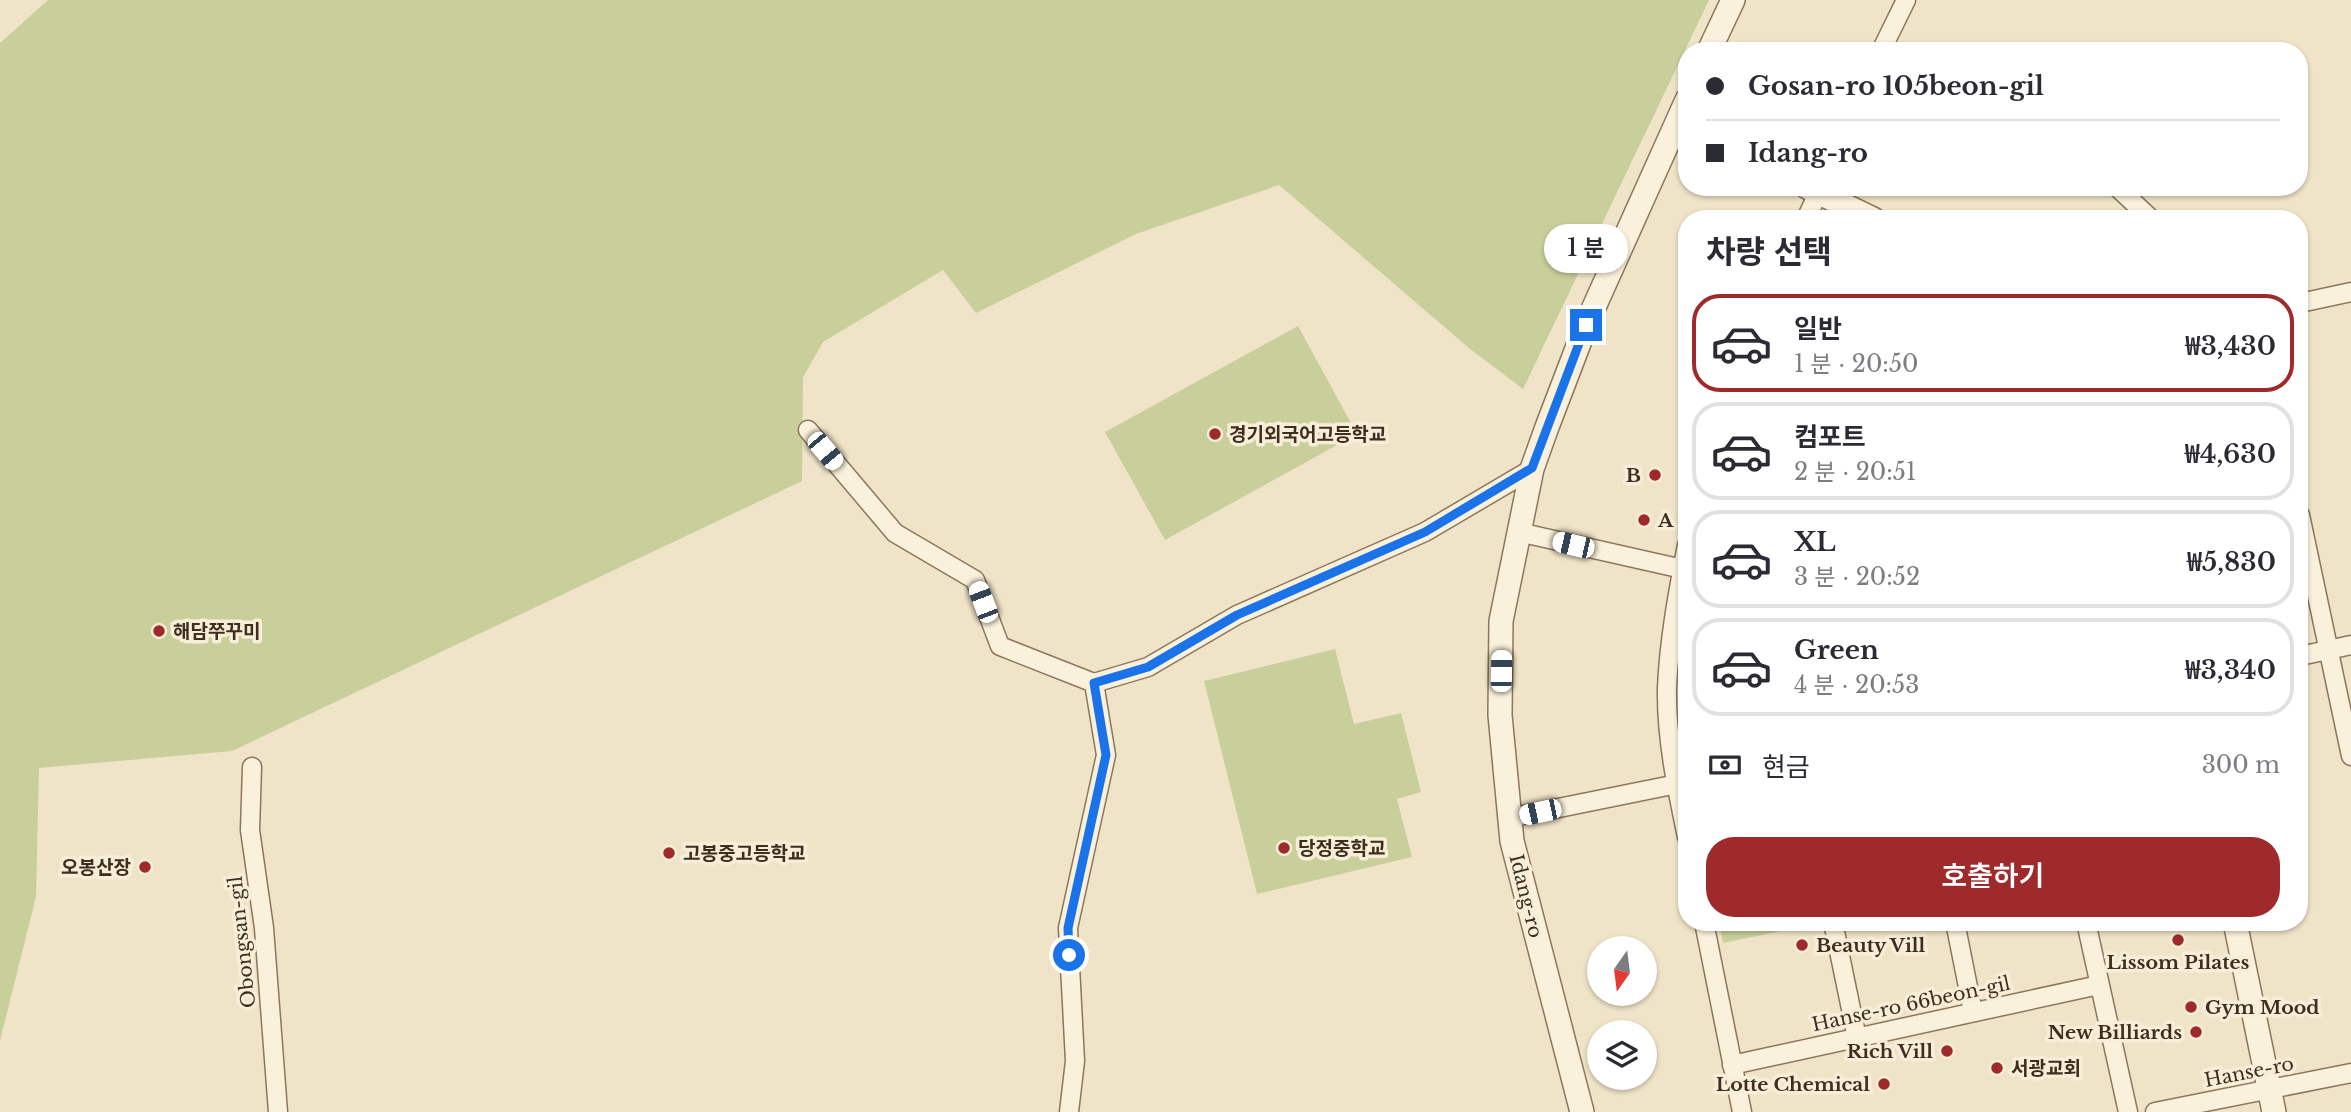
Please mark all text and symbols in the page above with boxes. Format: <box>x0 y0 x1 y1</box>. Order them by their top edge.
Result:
text: Gosan-ro 105beon-gil <box>1748 70 2044 102</box>
text: Idang-ro <box>1748 137 1868 169</box>
callout: 1 분 <box>1544 224 1628 272</box>
text: 차량 선택 <box>1706 232 1832 272</box>
text: 1 분 <box>1567 234 1605 262</box>
route end <box>1570 309 1602 341</box>
icon: car <box>1710 312 1773 375</box>
text: 일반 <box>1794 313 1842 345</box>
text: ₩3,430 <box>2185 330 2276 362</box>
text: 1 분 · 20:50 <box>1794 350 1918 378</box>
icon: car <box>1710 420 1773 483</box>
text: 컴포트 <box>1794 421 1866 453</box>
place label: 경기외국어고등학교 <box>1229 423 1386 446</box>
marker: 경기외국어고등학교 <box>1207 426 1223 442</box>
car <box>804 428 847 474</box>
text: ₩4,630 <box>2185 438 2276 470</box>
text: 2 분 · 20:51 <box>1794 458 1916 486</box>
place label: B <box>1626 464 1641 487</box>
marker: B <box>1647 467 1663 483</box>
place label: A <box>1657 509 1674 532</box>
marker: A <box>1636 512 1652 528</box>
text: XL <box>1794 526 1836 558</box>
icon: car <box>1710 528 1773 591</box>
car <box>1551 530 1596 560</box>
text: ₩5,830 <box>2187 546 2276 578</box>
text: 3 분 · 20:52 <box>1794 563 1920 591</box>
car <box>966 579 1001 625</box>
place label: 해담쭈꾸미 <box>173 620 260 643</box>
marker: 해담쭈꾸미 <box>151 623 167 639</box>
text: Green <box>1794 634 1879 666</box>
icon: car <box>1710 636 1773 699</box>
car <box>1491 650 1512 692</box>
text: ₩3,340 <box>2185 654 2276 686</box>
text: 4 분 · 20:53 <box>1794 671 1919 699</box>
icon: cash <box>1706 746 1744 784</box>
text: 현금 <box>1762 751 1810 783</box>
text: 300 m <box>2202 751 2280 779</box>
car <box>1518 797 1563 827</box>
place label: 당정중학교 <box>1298 837 1385 860</box>
button: 호출하기 <box>1706 837 2280 917</box>
marker: 당정중학교 <box>1276 840 1292 856</box>
place label: 고봉중고등학교 <box>683 842 805 865</box>
marker: 고봉중고등학교 <box>661 845 677 861</box>
street label: Idang-ro <box>1505 852 1547 940</box>
place label: 오봉산장 <box>61 856 131 879</box>
marker: 오봉산장 <box>137 859 153 875</box>
street label: Obongsan-gil <box>224 875 260 1009</box>
marker: Lissom Pilates <box>2170 932 2186 948</box>
place label: Beauty Vill <box>1816 934 1925 957</box>
north arrow <box>1587 936 1657 1006</box>
map controls <box>1587 936 1657 1090</box>
marker: Beauty Vill <box>1794 937 1810 953</box>
route start <box>1053 939 1085 971</box>
place label: Lissom Pilates <box>2107 951 2250 974</box>
street label: Hanse-ro 66beon-gil <box>1810 972 2012 1036</box>
place label: Gym Mood <box>2205 996 2319 1019</box>
marker: Gym Mood <box>2183 999 2199 1015</box>
button: layers <box>1587 1020 1657 1090</box>
place label: New Billiards <box>2048 1021 2182 1044</box>
marker: New Billiards <box>2188 1024 2204 1040</box>
place label: Rich Vill <box>1847 1040 1933 1063</box>
marker: Rich Vill <box>1939 1043 1955 1059</box>
street label: Hanse-ro <box>2202 1052 2296 1092</box>
place label: 서광교회 <box>2011 1057 2081 1080</box>
marker: 서광교회 <box>1989 1060 2005 1076</box>
place label: Lotte Chemical <box>1716 1073 1870 1096</box>
marker: Lotte Chemical <box>1876 1076 1892 1092</box>

